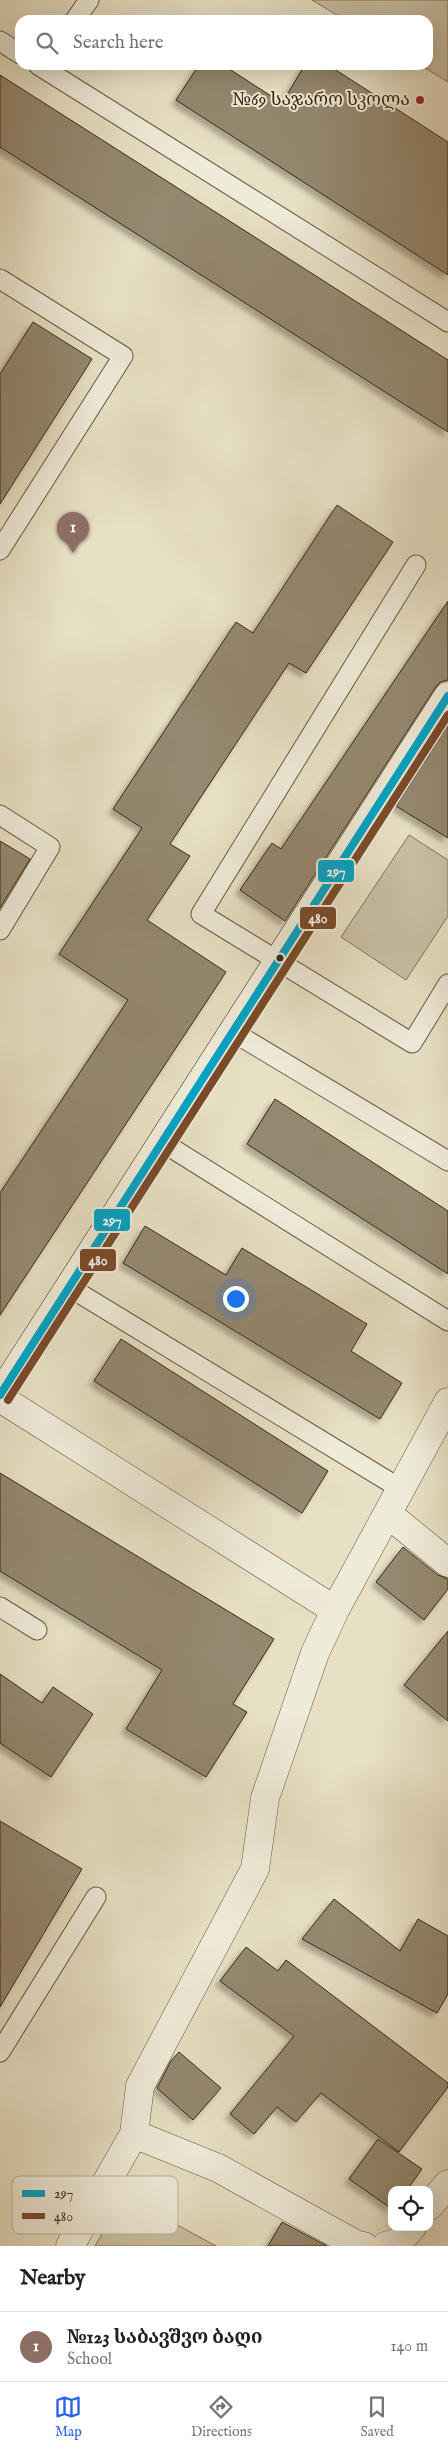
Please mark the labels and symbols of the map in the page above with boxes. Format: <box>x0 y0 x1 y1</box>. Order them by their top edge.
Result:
place label: №69 საჯარო სკოლა <box>233 89 410 112</box>
marker: №69 საჯარო სკოლა <box>414 94 426 106</box>
pin: 1 <box>57 512 89 553</box>
line badge: 297 <box>317 859 355 883</box>
text: 297 <box>326 863 346 881</box>
line badge: 480 <box>299 906 337 930</box>
text: 480 <box>308 910 328 928</box>
unlabelled marker <box>275 953 285 963</box>
line badge: 297 <box>93 1208 131 1232</box>
text: 297 <box>102 1212 122 1230</box>
line badge: 480 <box>79 1248 117 1272</box>
text: 480 <box>88 1252 108 1270</box>
your location <box>223 1286 249 1312</box>
legend <box>12 2176 178 2234</box>
text: 297 <box>54 2185 73 2203</box>
text: 480 <box>54 2208 73 2226</box>

